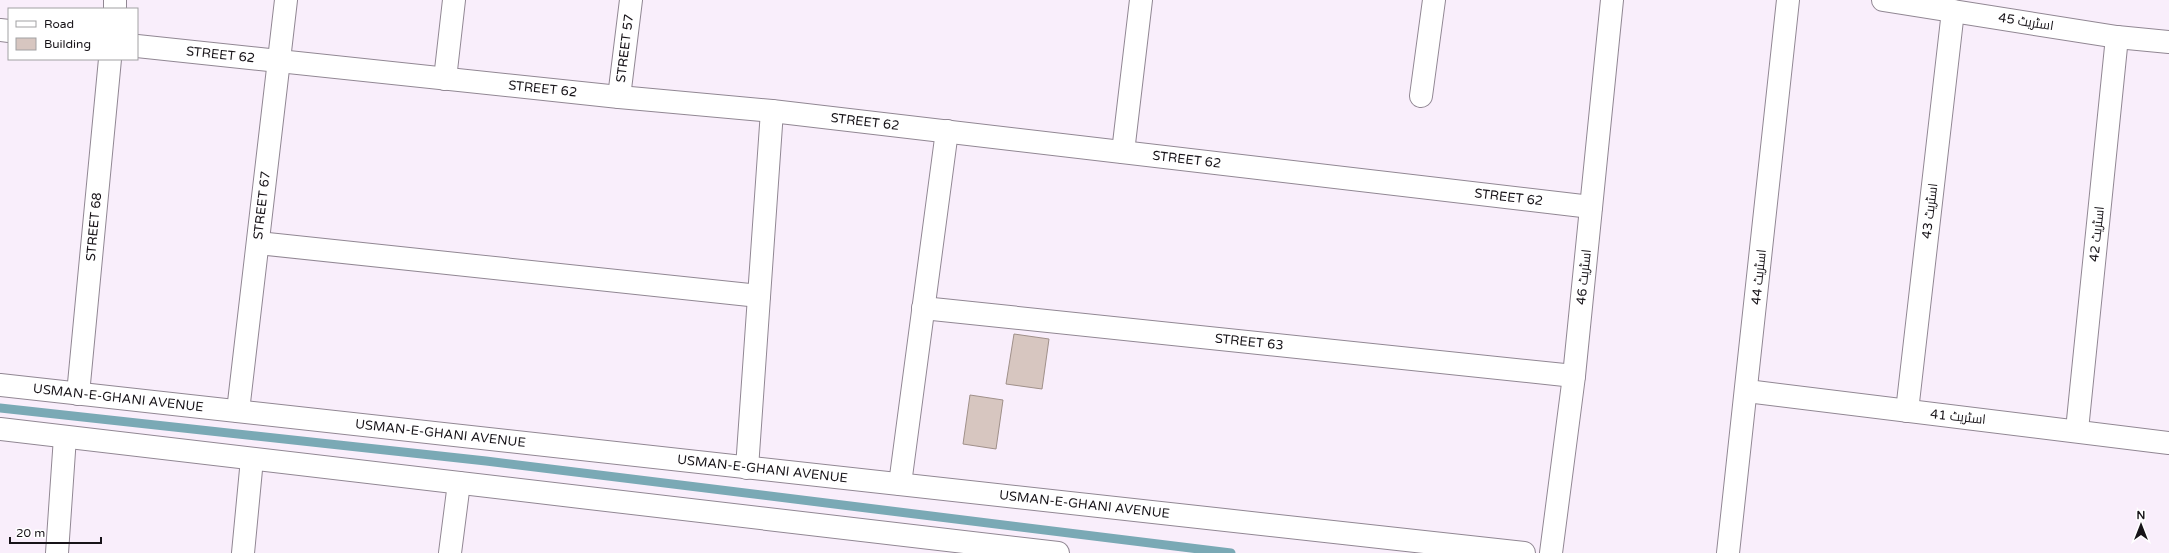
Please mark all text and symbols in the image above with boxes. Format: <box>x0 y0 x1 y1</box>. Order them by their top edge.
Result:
legend <box>8 8 138 60</box>
street label: اسٹریٹ 45 <box>1997 10 2055 34</box>
street label: STREET 57 <box>613 13 637 84</box>
text: Road <box>44 17 74 31</box>
text: Building <box>44 37 91 51</box>
street label: STREET 62 <box>185 43 256 66</box>
street label: STREET 62 <box>508 77 578 101</box>
street label: STREET 62 <box>830 110 900 134</box>
street label: STREET 62 <box>1152 148 1222 172</box>
street label: STREET 67 <box>250 170 274 241</box>
street label: اسٹریٹ 43 <box>1919 182 1941 240</box>
street label: STREET 62 <box>1473 185 1544 209</box>
street label: STREET 68 <box>83 192 105 262</box>
street label: اسٹریٹ 42 <box>2086 205 2108 263</box>
street label: اسٹریٹ 46 <box>1573 248 1595 306</box>
street label: اسٹریٹ 44 <box>1748 248 1770 306</box>
street label: STREET 63 <box>1214 331 1284 354</box>
street label: USMAN-E-GHANI AVENUE <box>32 381 204 415</box>
street label: اسٹریٹ 41 <box>1929 406 1987 428</box>
street label: USMAN-E-GHANI AVENUE <box>354 416 526 451</box>
street label: USMAN-E-GHANI AVENUE <box>676 452 849 486</box>
street label: USMAN-E-GHANI AVENUE <box>998 487 1171 522</box>
north arrow <box>2121 505 2161 545</box>
text: N <box>2137 509 2145 522</box>
scale bar <box>10 519 101 545</box>
text: 20 m <box>16 526 45 540</box>

